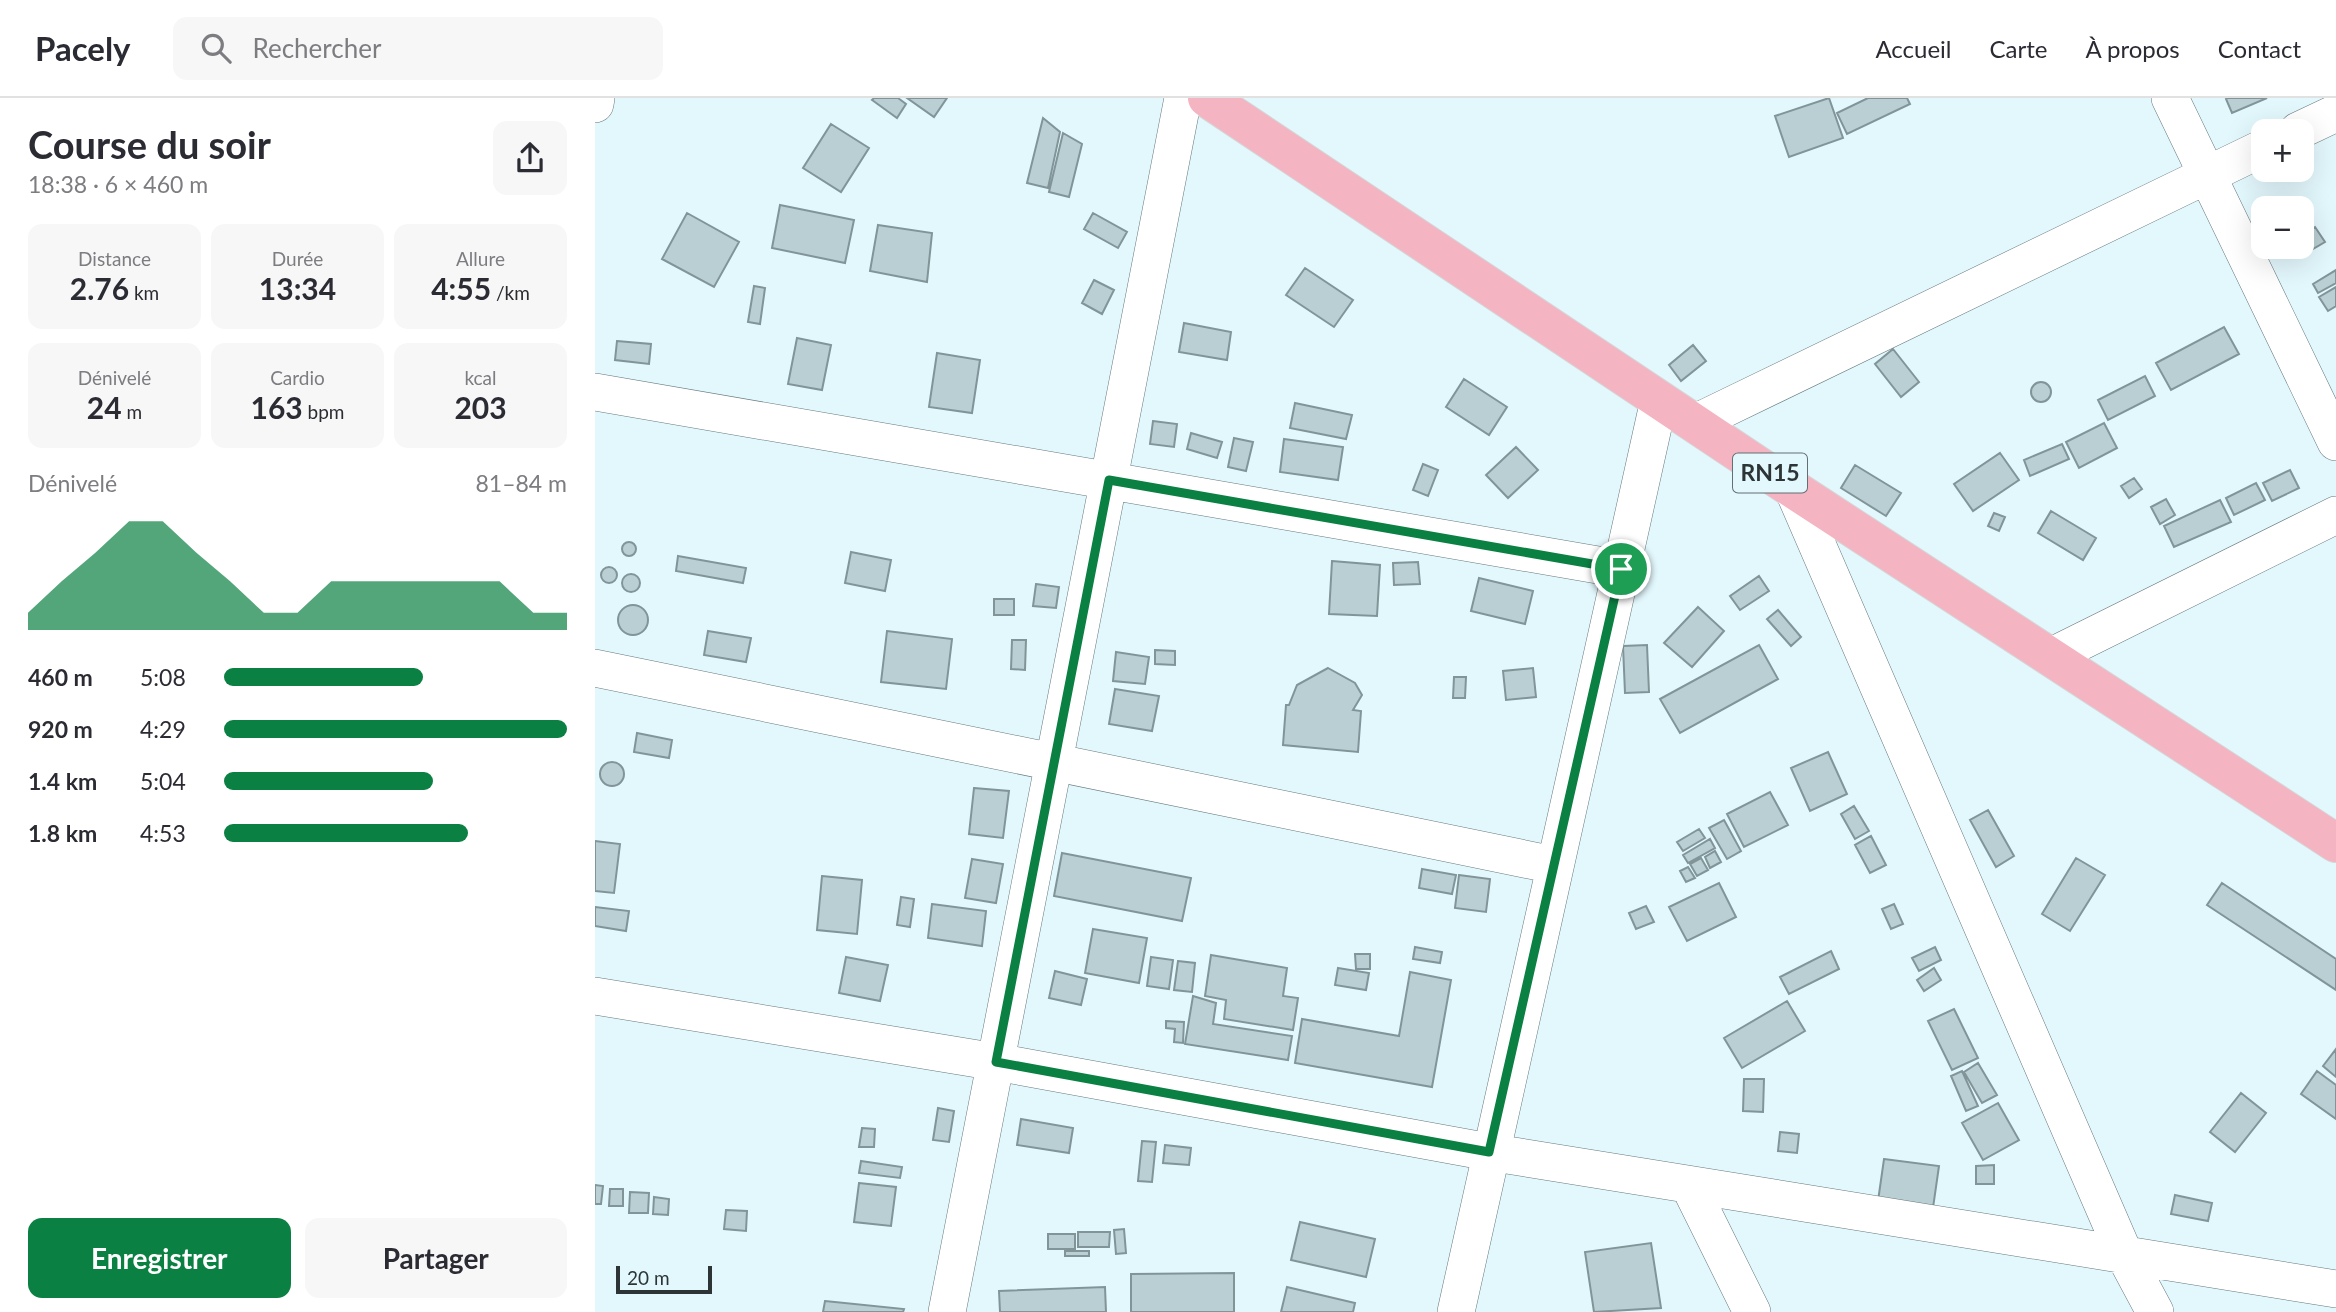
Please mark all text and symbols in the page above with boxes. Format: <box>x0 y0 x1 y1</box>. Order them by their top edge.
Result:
search box <box>173 17 663 80</box>
text: Pacely <box>35 28 131 68</box>
icon: search <box>197 29 235 67</box>
text: Rechercher <box>253 32 381 64</box>
text: Accueil <box>1875 34 1951 63</box>
text: Carte <box>1989 34 2047 63</box>
text: À propos <box>2085 34 2180 63</box>
text: Contact <box>2218 34 2301 63</box>
map controls <box>2251 119 2314 259</box>
button: + <box>2251 119 2314 182</box>
text: Course du soir <box>28 121 271 167</box>
button: share <box>493 121 567 195</box>
text: 18:38 · 6 × 460 m <box>28 170 208 198</box>
button: − <box>2251 196 2314 259</box>
text: Distance <box>78 247 151 270</box>
text: Durée <box>272 247 323 270</box>
text: Allure <box>456 247 505 270</box>
text: 2.76 <box>70 270 129 306</box>
text: 13:34 <box>259 270 336 306</box>
text: 4:55 <box>431 270 491 306</box>
text: km <box>129 281 159 304</box>
text: /km <box>491 281 530 304</box>
text: Dénivelé <box>78 366 151 389</box>
text: Cardio <box>270 366 325 389</box>
text: kcal <box>464 366 497 389</box>
text: 24 <box>87 389 122 425</box>
text: 163 <box>251 389 303 425</box>
text: 203 <box>454 389 507 425</box>
text: m <box>122 400 142 423</box>
text: bpm <box>303 400 344 423</box>
road number: RN15 <box>1733 454 1807 492</box>
text: Dénivelé <box>28 469 117 497</box>
text: 81–84 m <box>475 469 567 497</box>
pin <box>1591 539 1651 599</box>
icon: arrive <box>1602 550 1640 588</box>
text: 460 m <box>28 663 93 691</box>
text: 5:08 <box>140 663 186 691</box>
text: 920 m <box>28 715 93 743</box>
text: 4:29 <box>140 715 186 743</box>
text: 1.4 km <box>28 767 97 795</box>
text: 5:04 <box>140 767 186 795</box>
text: 1.8 km <box>28 819 97 847</box>
text: 4:53 <box>140 819 186 847</box>
button: Enregistrer <box>28 1218 291 1298</box>
button: Partager <box>305 1218 567 1298</box>
scale bar <box>616 1263 712 1295</box>
text: 20 m <box>627 1266 670 1289</box>

